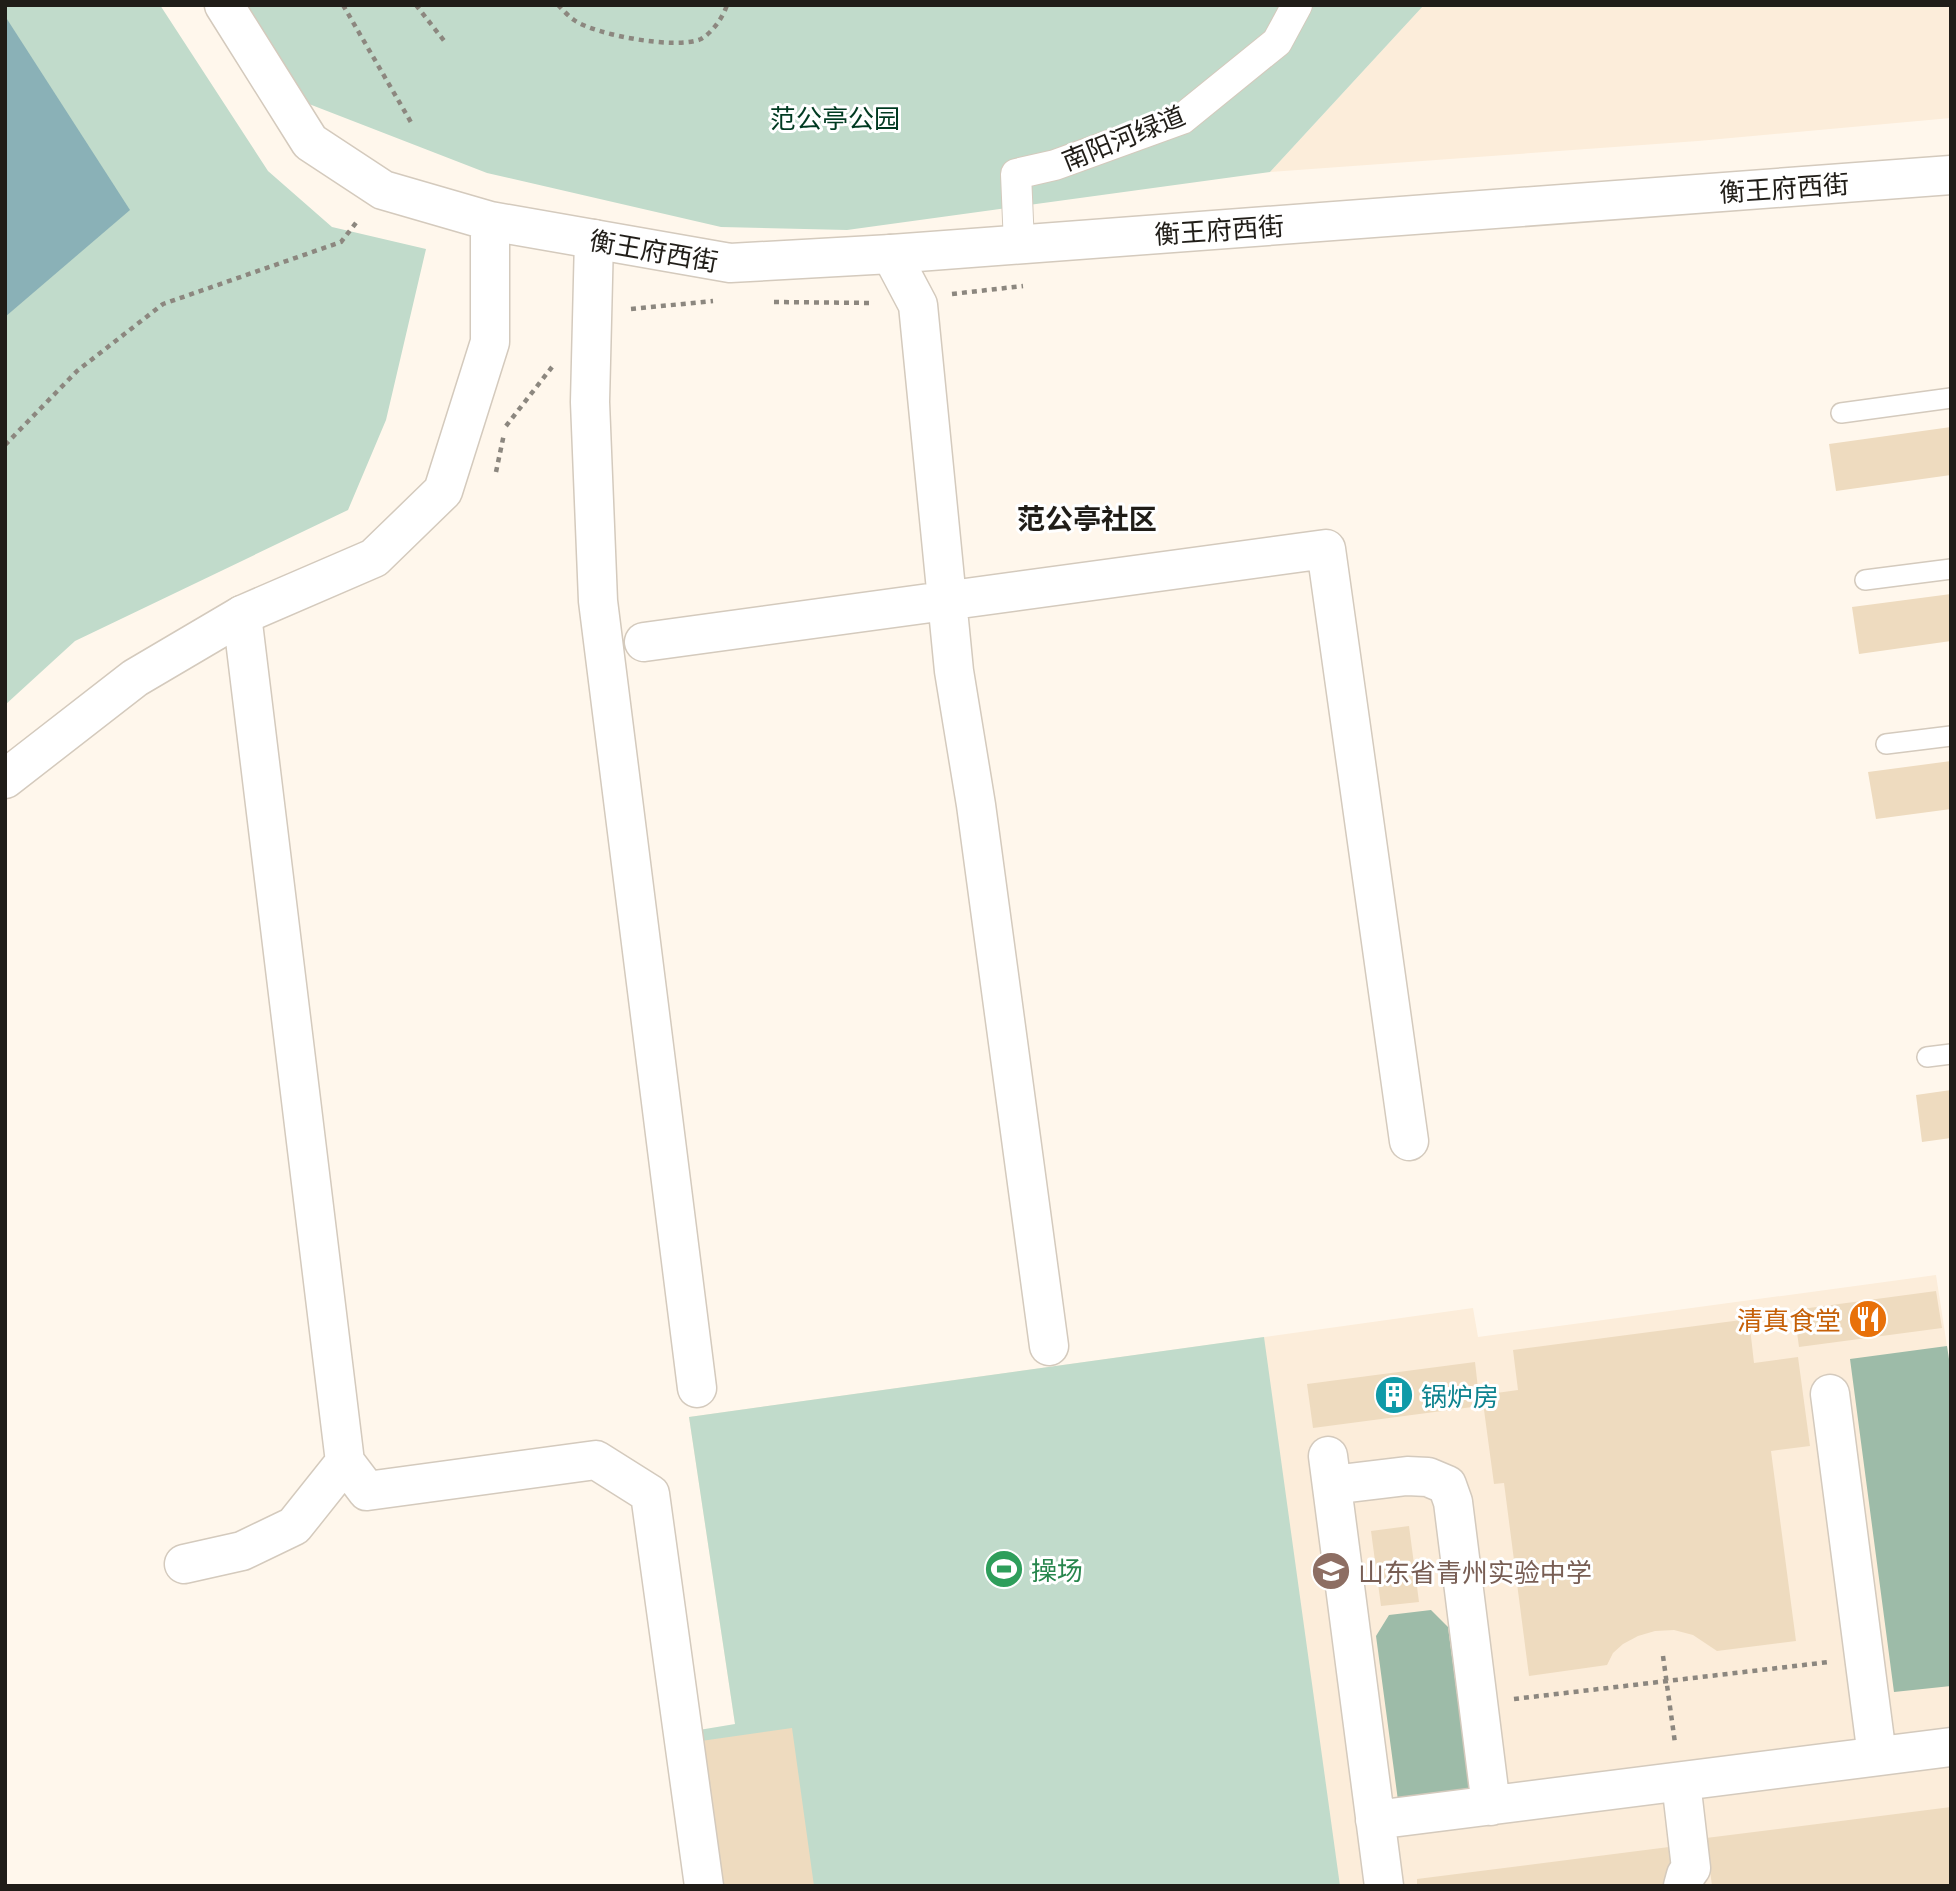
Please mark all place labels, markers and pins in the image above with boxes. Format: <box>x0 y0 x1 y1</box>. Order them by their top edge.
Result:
restaurant icon: 清真食堂 <box>1847 1298 1889 1340</box>
place label: 清真食堂 <box>1737 1304 1841 1335</box>
building icon: 锅炉房 <box>1373 1374 1415 1416</box>
place label: 锅炉房 <box>1421 1380 1499 1411</box>
sports icon: 操场 <box>983 1548 1025 1590</box>
school or university icon: 山东省青州实验中学 <box>1310 1550 1352 1592</box>
place label: 操场 <box>1031 1554 1083 1585</box>
place label: 山东省青州实验中学 <box>1358 1556 1592 1587</box>

